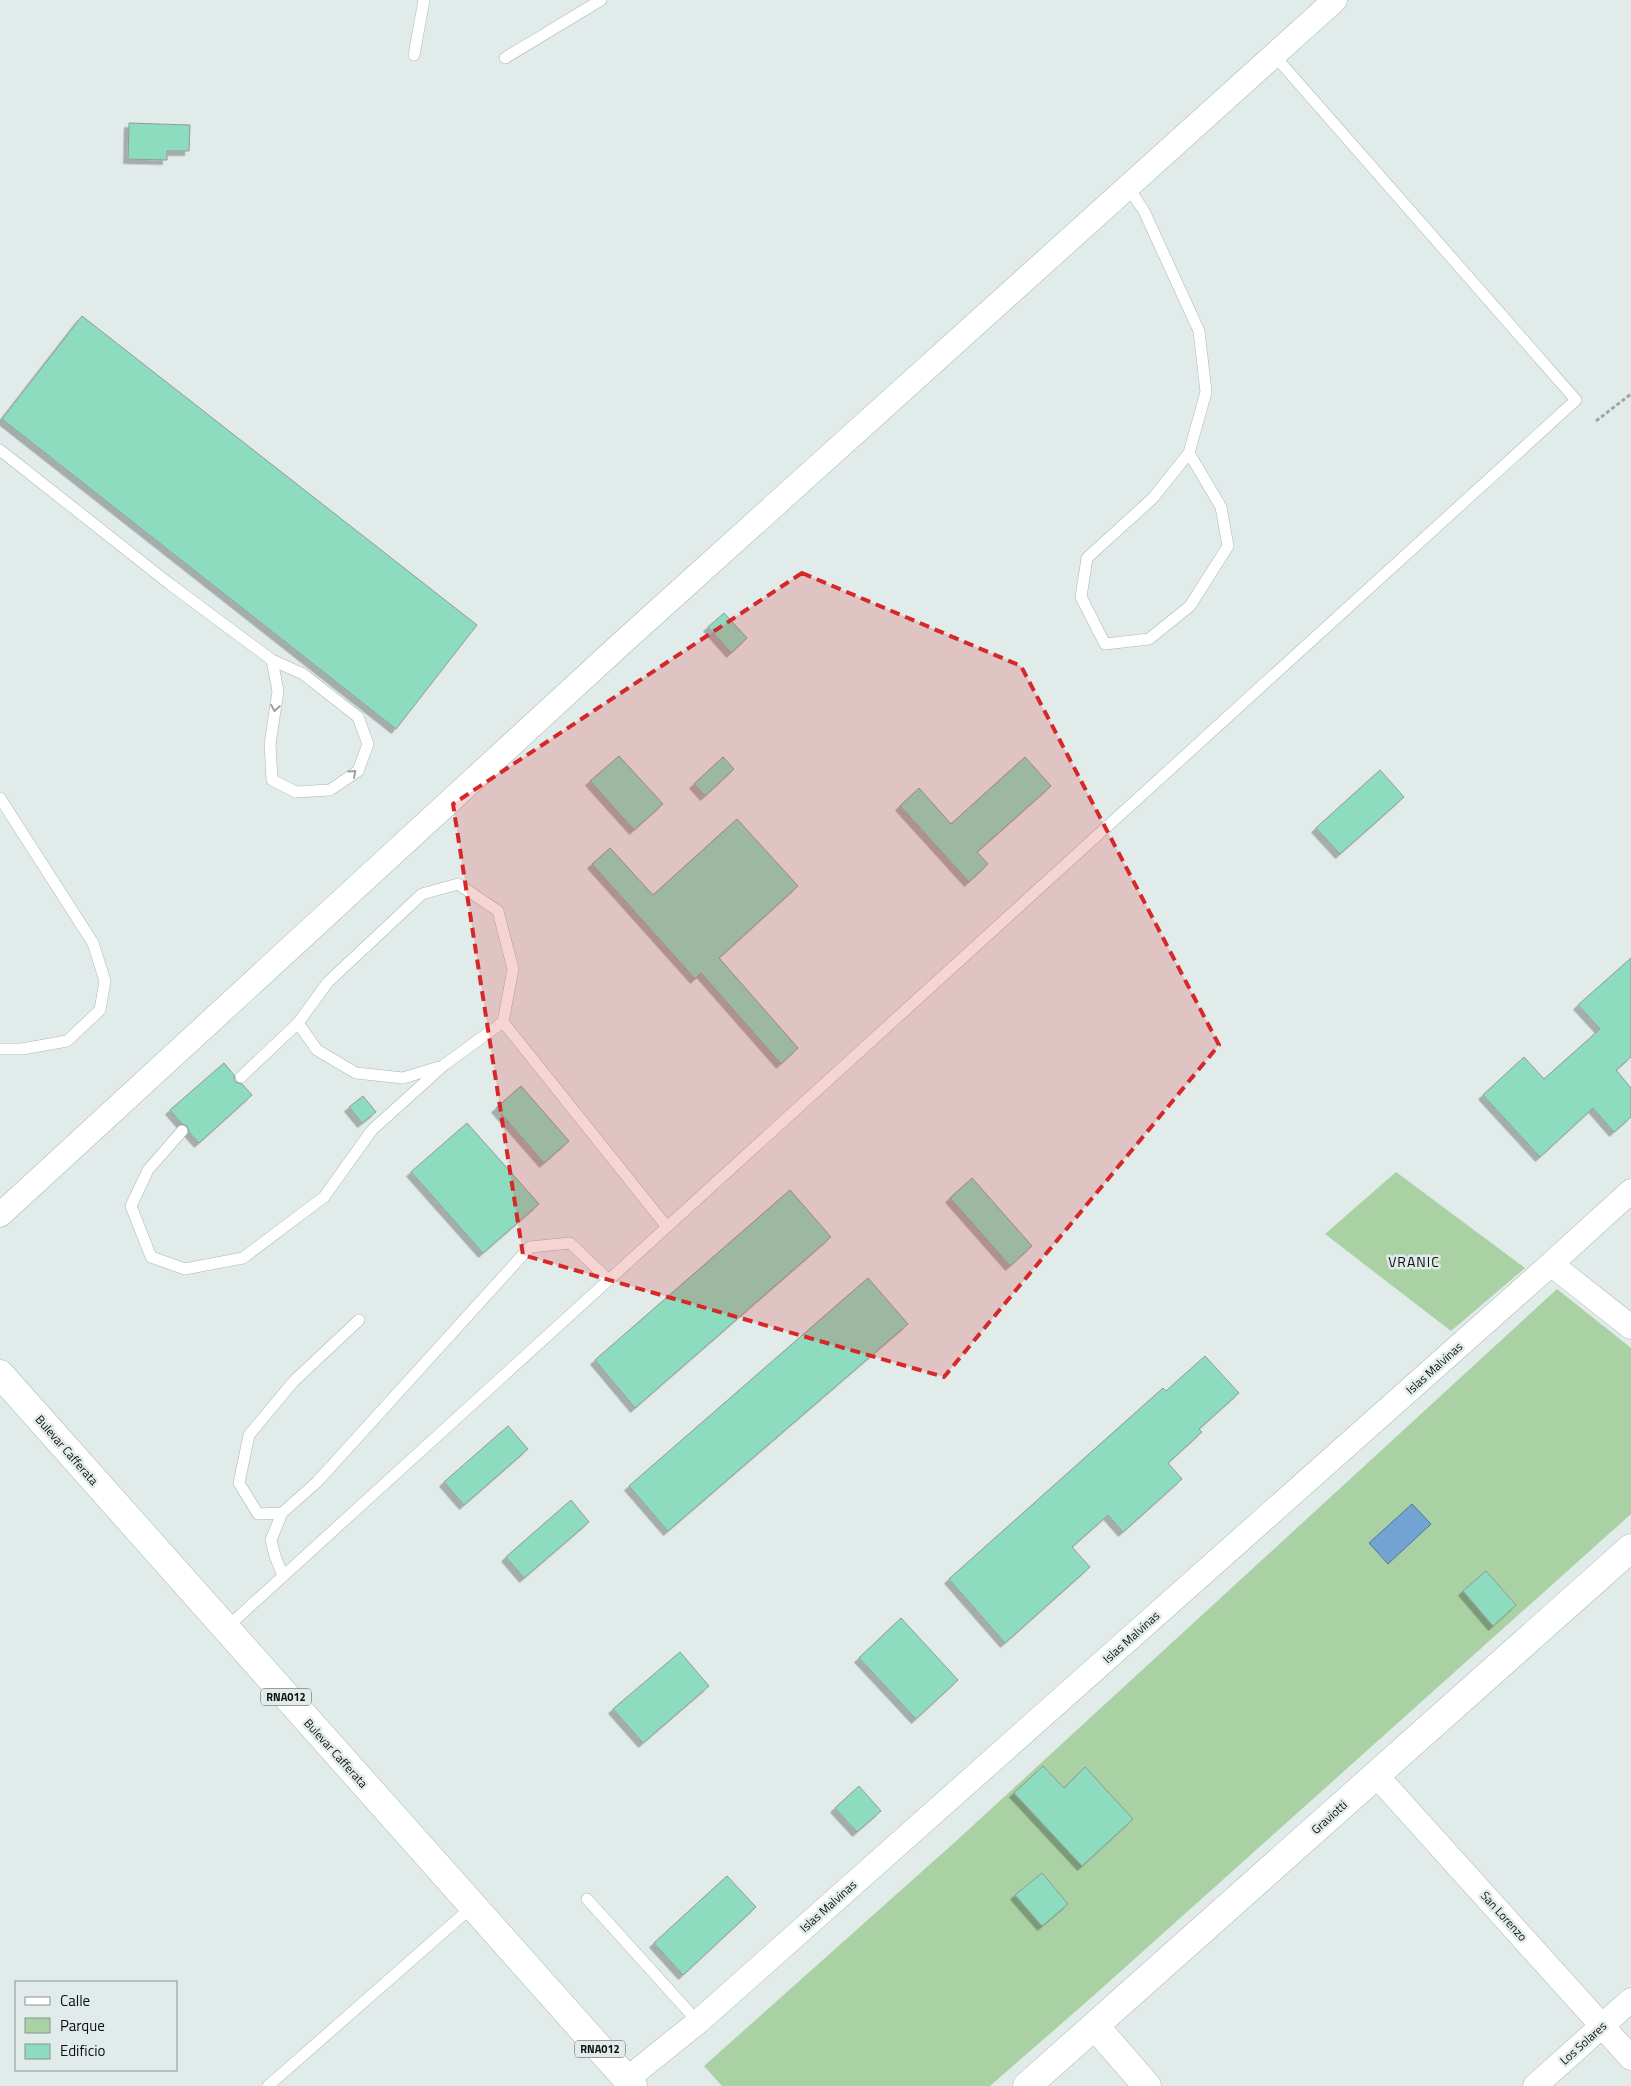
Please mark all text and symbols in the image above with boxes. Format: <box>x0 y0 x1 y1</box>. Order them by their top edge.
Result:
one-way arrow <box>271 703 281 712</box>
one-way arrow <box>347 770 356 779</box>
district label: VRANIC <box>1388 1251 1440 1272</box>
street label: Islas Malvinas <box>1401 1337 1467 1399</box>
street label: Bulevar Cafferata <box>31 1411 103 1489</box>
street label: Islas Malvinas <box>1098 1606 1164 1668</box>
road number: RNA012 <box>261 1688 311 1705</box>
street label: Bulevar Cafferata <box>300 1714 372 1792</box>
street label: Graviotti <box>1307 1795 1351 1839</box>
street label: Islas Malvinas <box>795 1875 861 1937</box>
street label: San Lorenzo <box>1476 1887 1532 1945</box>
legend <box>15 1981 178 2071</box>
text: Calle <box>60 1989 90 2012</box>
text: Parque <box>60 2014 105 2037</box>
street label: Los Solares <box>1555 2016 1611 2069</box>
text: Edificio <box>60 2039 105 2062</box>
road number: RNA012 <box>575 2040 625 2058</box>

